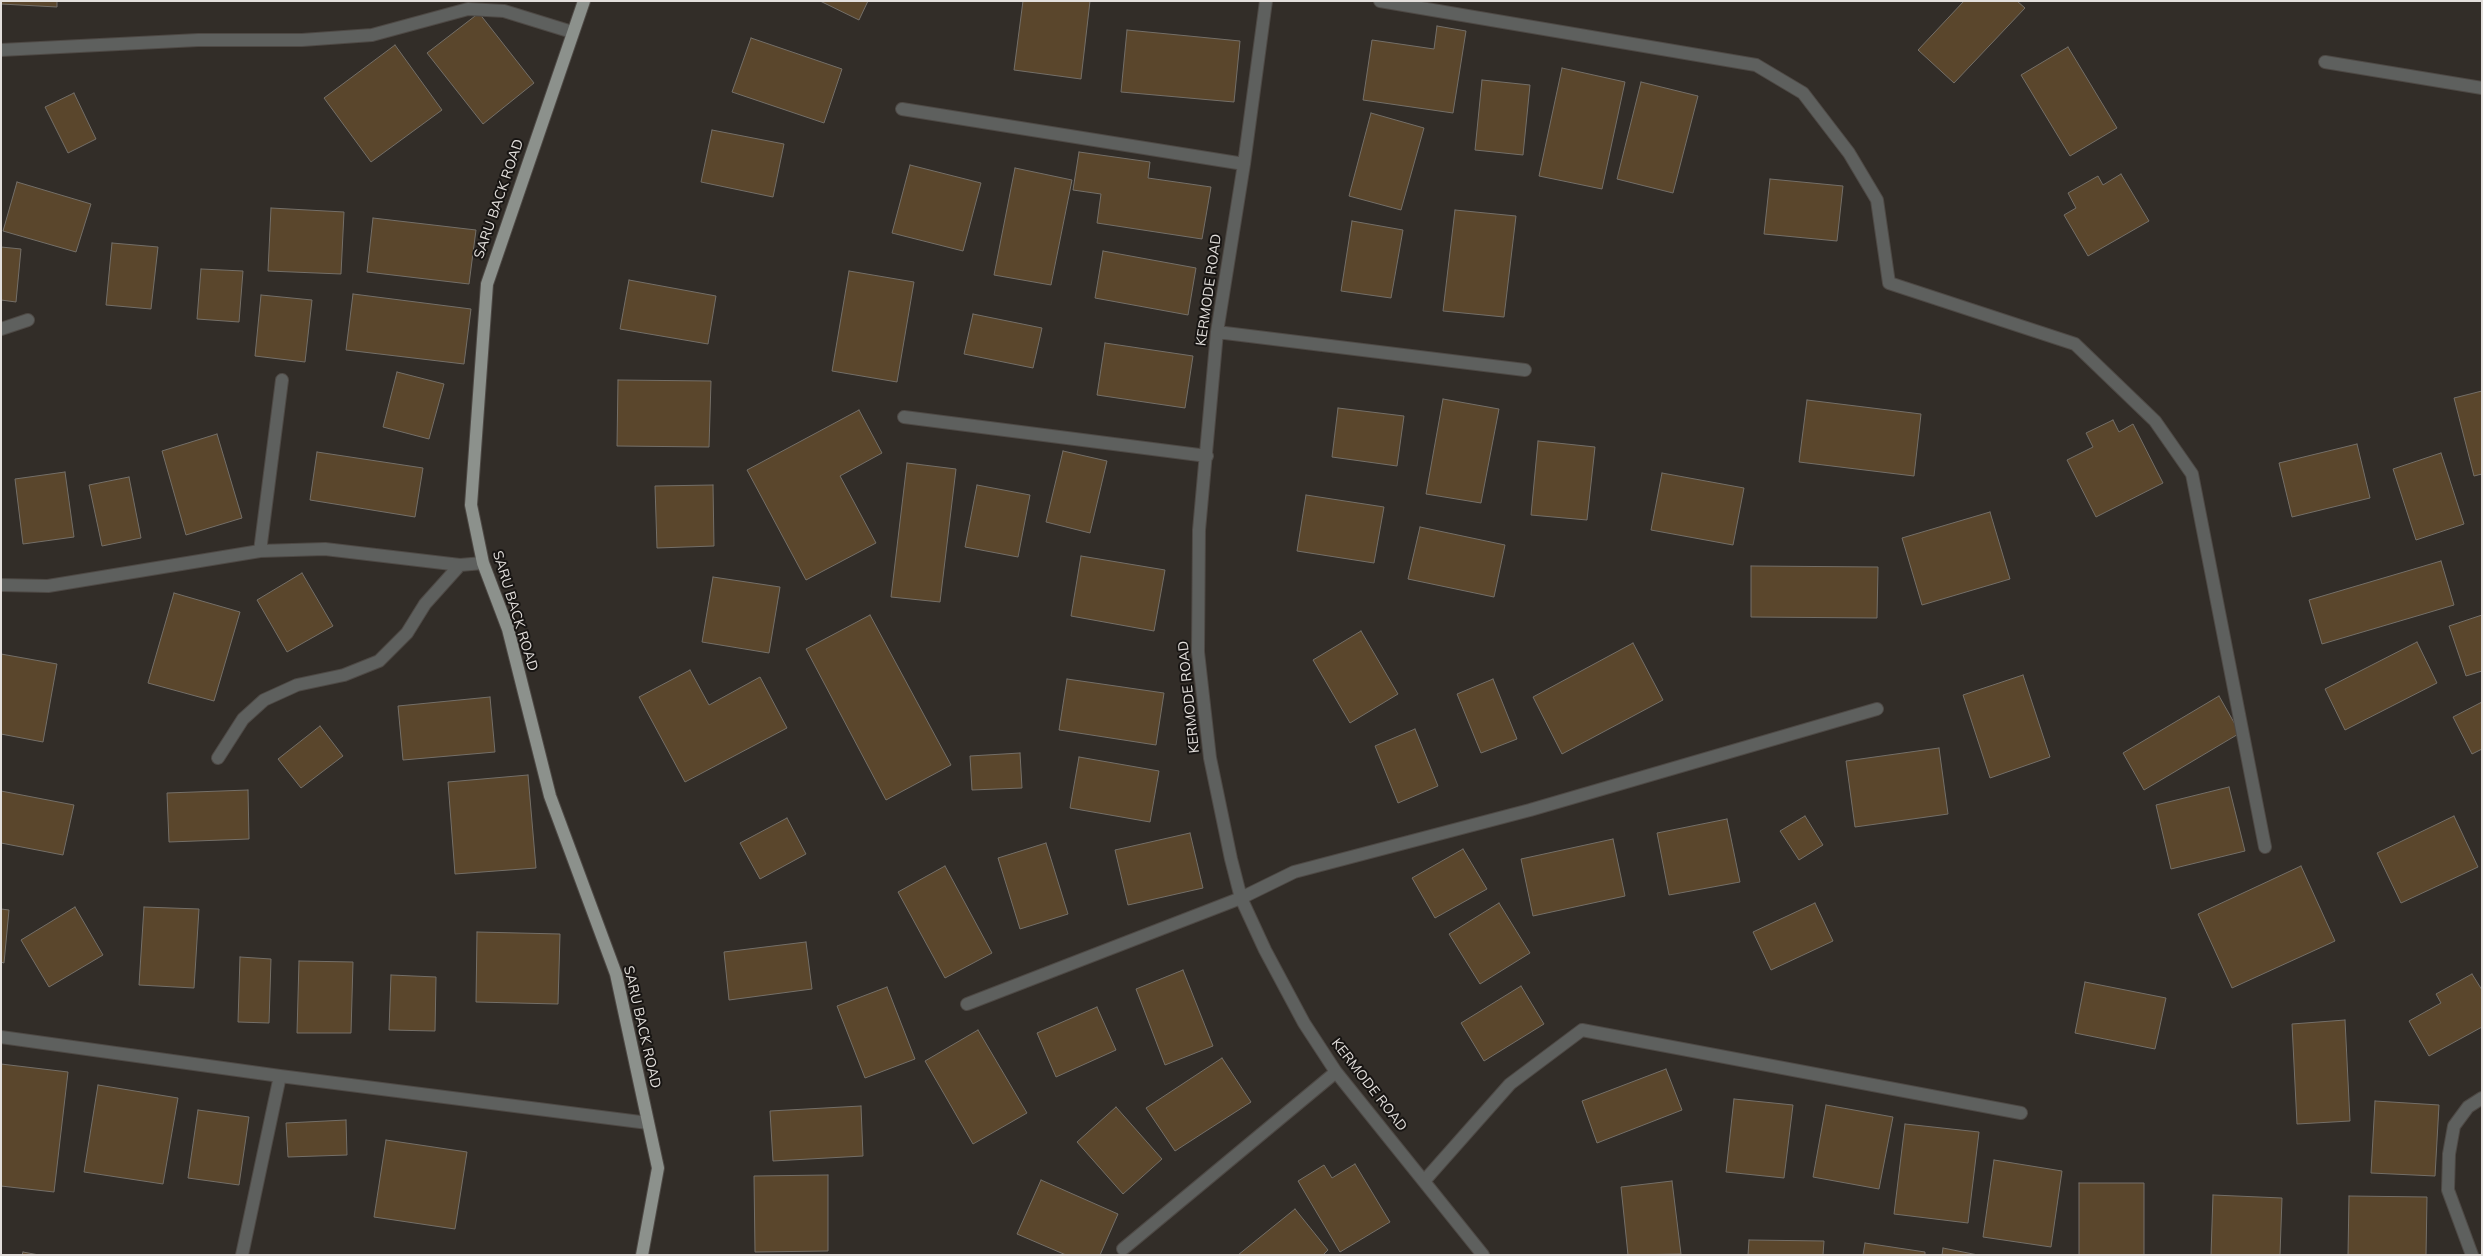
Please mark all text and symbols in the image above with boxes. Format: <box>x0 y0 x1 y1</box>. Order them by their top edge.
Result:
street label: SARU BACK ROAD <box>471 137 527 261</box>
street label: KERMODE ROAD <box>1193 233 1225 347</box>
street label: SARU BACK ROAD <box>489 549 541 673</box>
street label: KERMODE ROAD <box>1175 640 1203 754</box>
street label: SARU BACK ROAD <box>620 964 664 1090</box>
street label: KERMODE ROAD <box>1328 1035 1410 1135</box>

